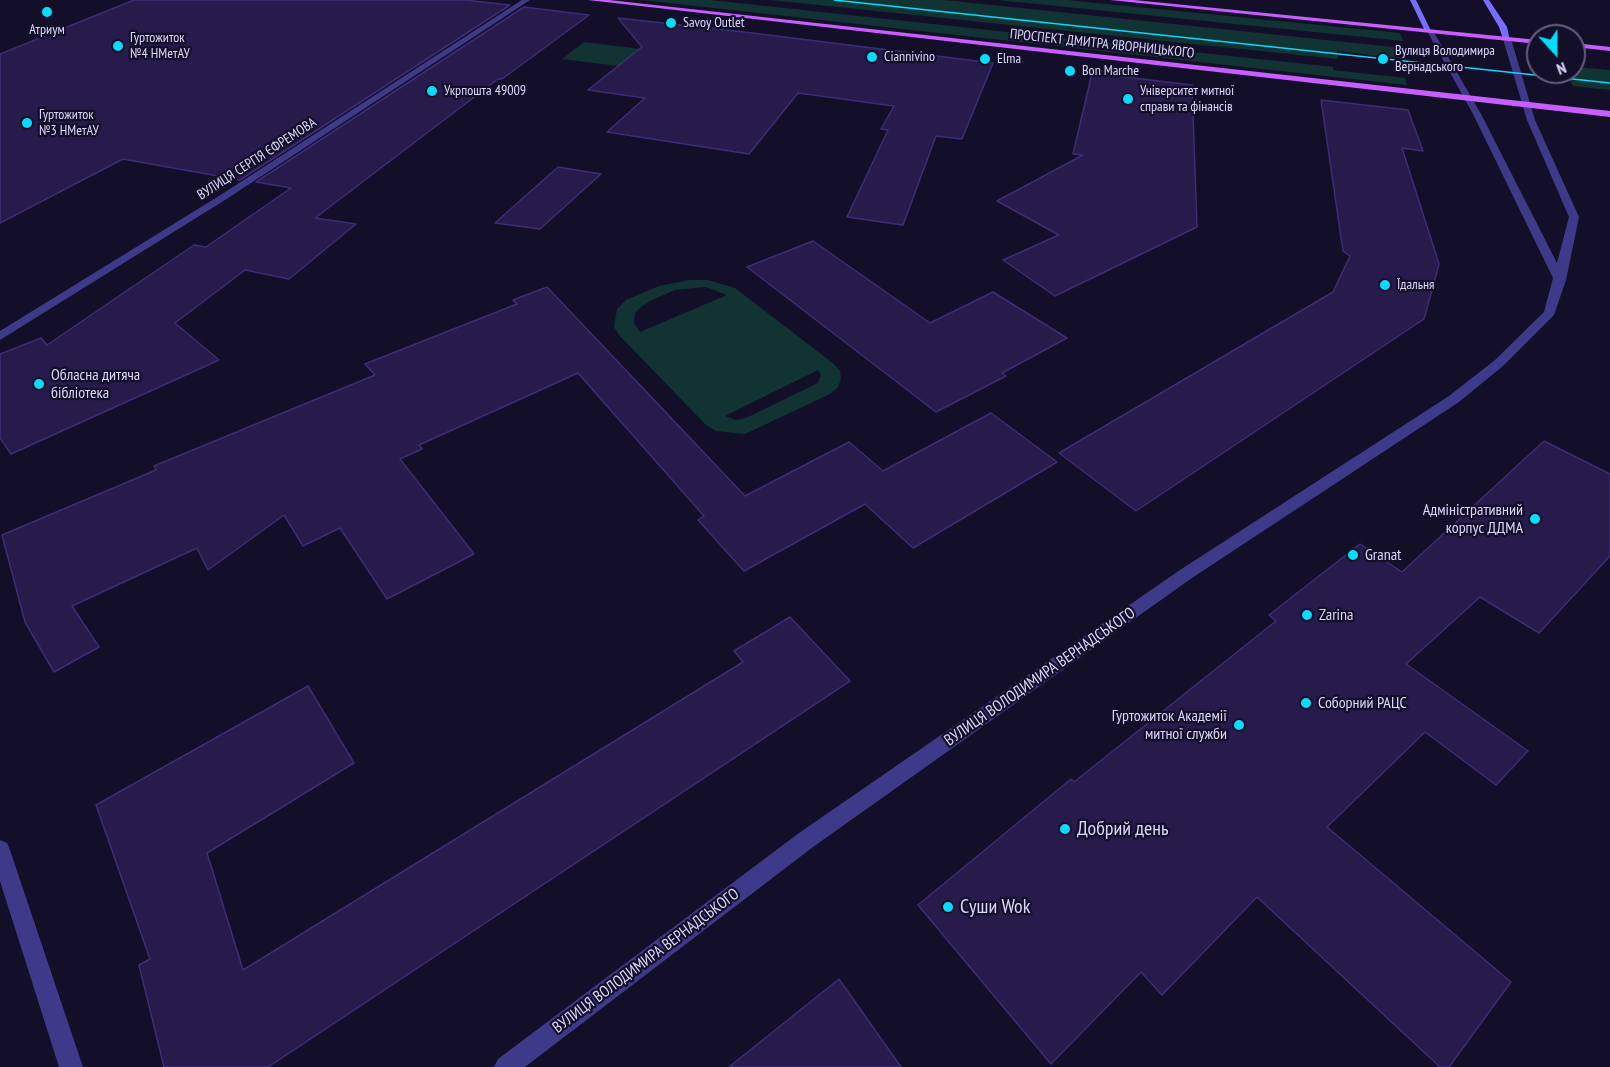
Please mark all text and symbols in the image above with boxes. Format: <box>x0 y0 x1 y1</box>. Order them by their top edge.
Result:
marker: Атриум <box>40 5 54 19</box>
place label: Savoy Outlet <box>683 15 745 31</box>
marker: Savoy Outlet <box>664 16 678 30</box>
place label: Атриум <box>29 22 65 38</box>
north arrow <box>1526 24 1586 84</box>
street label: ПРОСПЕКТ ДМИТРА ЯВОРНИЦЬКОГО <box>1009 26 1195 62</box>
place label: Гуртожиток №4 НМетАУ <box>130 30 190 62</box>
marker: Гуртожиток №4 НМетАУ <box>111 39 125 53</box>
place label: Вулиця Володимира Вернадського <box>1395 43 1495 76</box>
place label: Ciannivino <box>884 49 935 65</box>
marker: Ciannivino <box>865 50 879 64</box>
place label: Elma <box>997 51 1021 67</box>
marker: Elma <box>978 52 992 66</box>
marker: Вулиця Володимира Вернадського <box>1376 52 1390 66</box>
text: N <box>1554 58 1569 80</box>
place label: Bon Marche <box>1082 63 1139 79</box>
marker: Bon Marche <box>1063 64 1077 78</box>
place label: Укрпошта 49009 <box>444 83 526 99</box>
place label: Університет митної справи та фінансів <box>1140 83 1234 116</box>
marker: Укрпошта 49009 <box>425 84 439 98</box>
marker: Університет митної справи та фінансів <box>1121 92 1135 106</box>
place label: Гуртожиток №3 НМетАУ <box>39 107 99 140</box>
street label: ВУЛИЦЯ СЕРГІЯ ЄФРЕМОВА <box>194 114 320 204</box>
marker: Гуртожиток №3 НМетАУ <box>20 116 34 130</box>
place label: Їдальня <box>1397 277 1435 293</box>
marker: Їдальня <box>1378 278 1392 292</box>
place label: Обласна дитяча бібліотека <box>51 365 140 403</box>
marker: Обласна дитяча бібліотека <box>32 377 46 391</box>
place label: Адміністративний корпус ДДМА <box>1423 500 1523 538</box>
marker: Адміністративний корпус ДДМА <box>1528 512 1542 526</box>
place label: Granat <box>1365 545 1401 565</box>
marker: Granat <box>1346 548 1360 562</box>
street label: ВУЛИЦЯ ВОЛОДИМИРА ВЕРНАДСЬКОГО <box>941 604 1139 750</box>
place label: Zarina <box>1319 605 1353 625</box>
marker: Zarina <box>1300 608 1314 622</box>
place label: Соборний РАЦС <box>1318 693 1407 713</box>
marker: Соборний РАЦС <box>1299 696 1313 710</box>
place label: Гуртожиток Академії митної служби <box>1112 706 1227 744</box>
marker: Гуртожиток Академії митної служби <box>1232 718 1246 732</box>
place label: Добрий день <box>1077 817 1169 841</box>
marker: Добрий день <box>1058 822 1072 836</box>
street label: ВУЛИЦЯ ВОЛОДИМИРА ВЕРНАДСЬКОГО <box>549 885 743 1037</box>
place label: Суши Wok <box>960 895 1031 919</box>
marker: Суши Wok <box>941 900 955 914</box>

